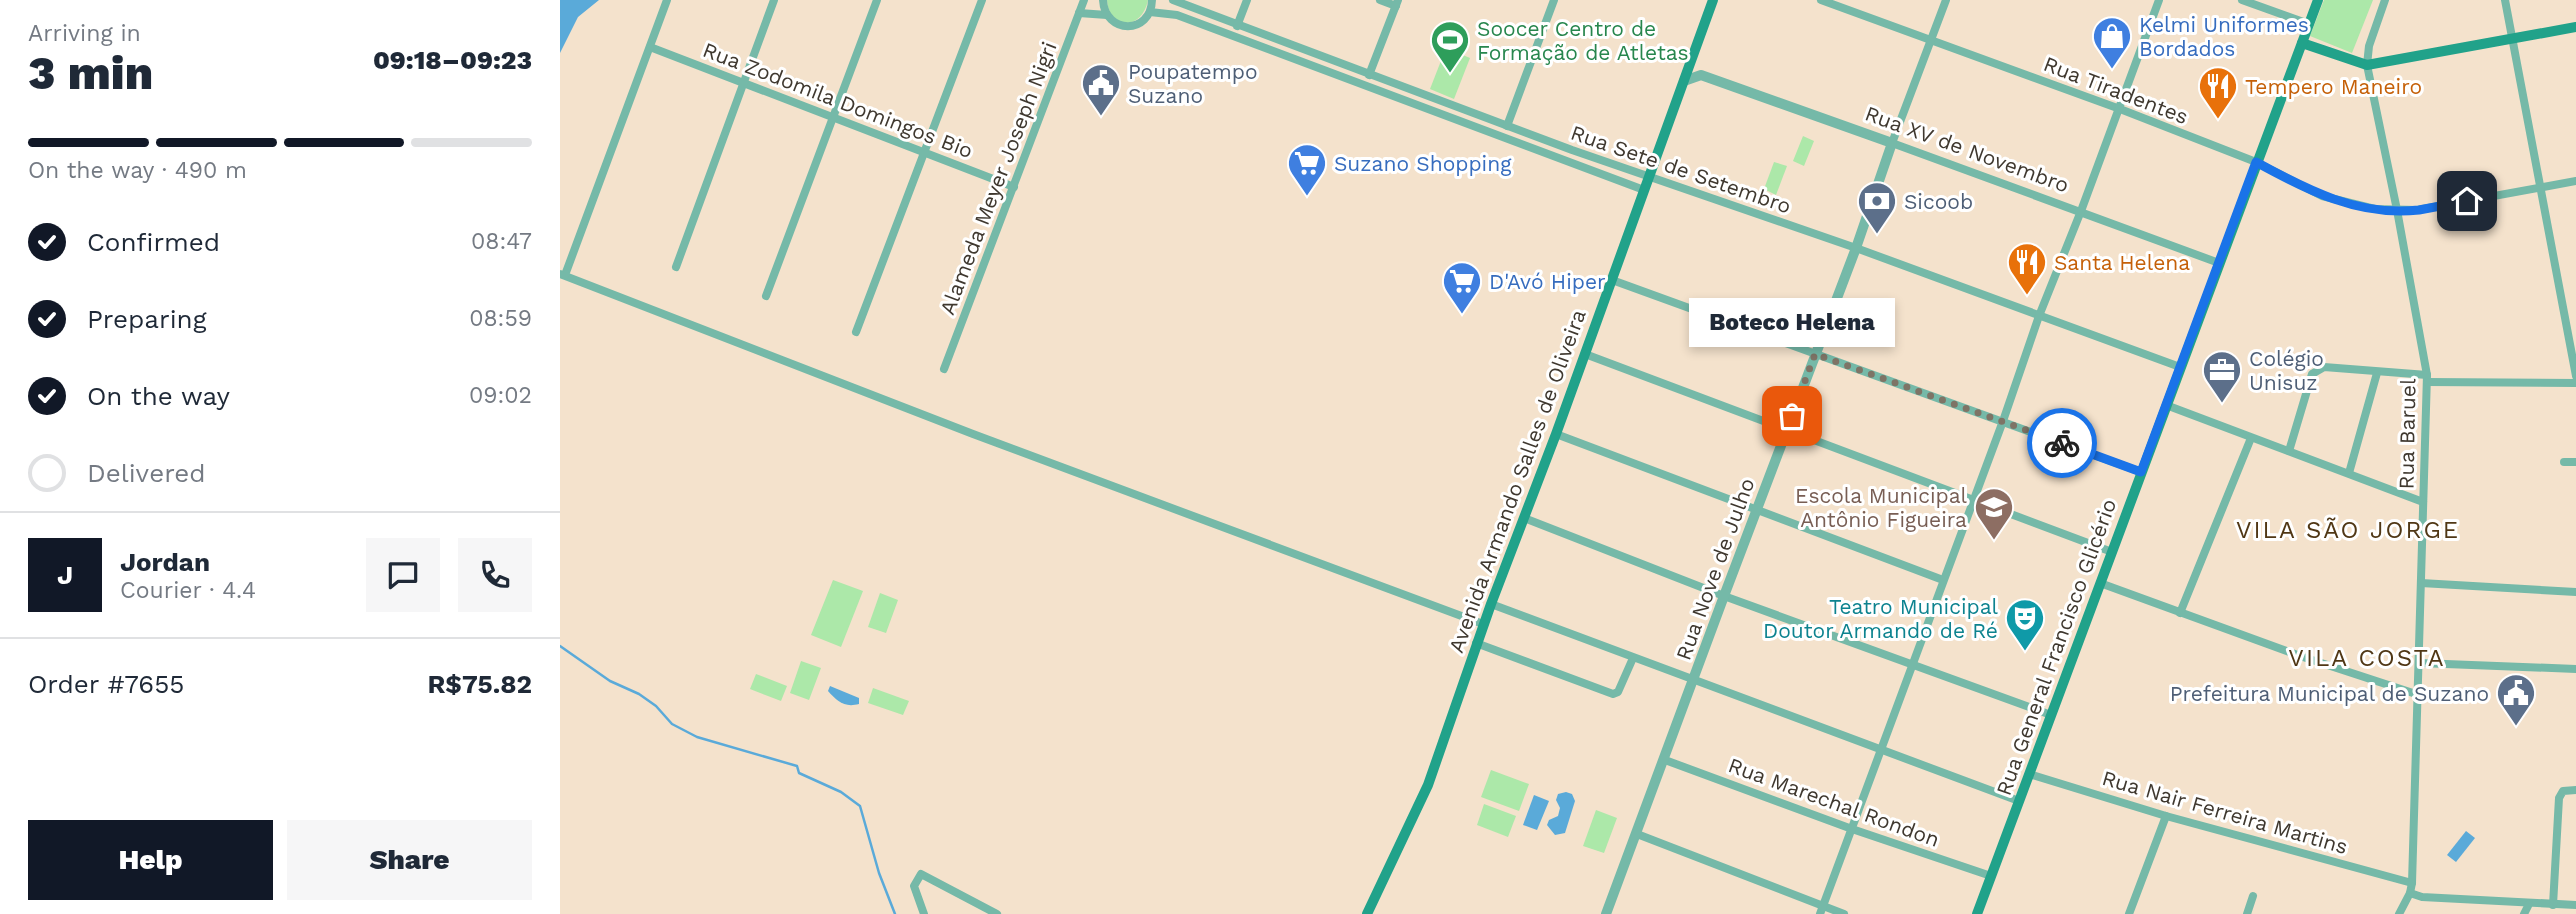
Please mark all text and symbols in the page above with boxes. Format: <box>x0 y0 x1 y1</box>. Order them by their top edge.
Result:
place label: Kelmi Uniformes Bordados <box>2139 12 2309 61</box>
shop icon: Kelmi Uniformes Bordados <box>2091 15 2133 70</box>
place label: Soocer Centro de Formação de Atletas <box>1477 16 1689 65</box>
sports icon: Soocer Centro de Formação de Atletas <box>1429 19 1471 74</box>
text: Arriving in <box>28 20 141 47</box>
street label: Rua Zodomila Domingos Bio <box>699 37 977 163</box>
street label: Alameda Meyer Joseph Nigri <box>934 38 1062 318</box>
text: 09:18–09:23 <box>373 45 532 75</box>
text: 3 min <box>28 46 153 100</box>
street label: Rua Tiradentes <box>2040 51 2192 129</box>
place label: Poupatempo Suzano <box>1128 59 1258 108</box>
public building icon: Poupatempo Suzano <box>1080 62 1122 117</box>
restaurant icon: Tempero Maneiro <box>2197 65 2239 120</box>
place label: Tempero Maneiro <box>2245 74 2422 99</box>
street label: Rua XV de Novembro <box>1862 100 2072 198</box>
street label: Rua Sete de Setembro <box>1568 120 1794 218</box>
supermarket icon: Suzano Shopping <box>1286 142 1328 197</box>
place label: Suzano Shopping <box>1334 151 1512 176</box>
text: On the way · 490 m <box>28 157 247 184</box>
pin <box>2437 171 2497 231</box>
bank icon: Sicoob <box>1856 180 1898 235</box>
icon: home <box>2448 182 2486 220</box>
place label: Sicoob <box>1904 189 1973 214</box>
icon: check <box>28 223 66 261</box>
text: Confirmed <box>87 227 220 257</box>
text: 08:47 <box>471 228 532 255</box>
restaurant icon: Santa Helena <box>2006 241 2048 296</box>
place label: Santa Helena <box>2054 250 2190 275</box>
supermarket icon: D'Avó Hiper <box>1441 260 1483 315</box>
place label: D'Avó Hiper <box>1489 269 1606 294</box>
callout: Boteco Helena <box>1689 297 1895 346</box>
icon: check <box>28 300 66 338</box>
text: Preparing <box>87 304 207 334</box>
text: 08:59 <box>469 305 532 332</box>
street label: Avenida Armando Salles de Oliveira <box>1443 306 1591 656</box>
text: Boteco Helena <box>1709 309 1875 336</box>
place label: Colégio Unisuz <box>2249 346 2324 395</box>
office icon: Colégio Unisuz <box>2201 349 2243 404</box>
icon: check <box>28 377 66 415</box>
street label: Rua Baruel <box>2394 378 2420 490</box>
text: On the way <box>87 381 230 411</box>
text: 09:02 <box>469 382 532 409</box>
pin <box>1762 386 1822 446</box>
icon: bag <box>1773 397 1811 435</box>
courier <box>2027 408 2097 478</box>
icon: bike <box>2043 424 2081 462</box>
text: Delivered <box>87 458 206 488</box>
street label: Rua Nove de Julho <box>1670 475 1760 663</box>
place label: Escola Municipal Antônio Figueira <box>1795 483 1968 532</box>
school or university icon: Escola Municipal Antônio Figueira <box>1973 486 2015 541</box>
street label: Rua General Francisco Glicério <box>1991 495 2121 799</box>
district label: VILA SÃO JORGE <box>2236 516 2460 544</box>
button: chat <box>366 538 440 612</box>
button: phone <box>458 538 532 612</box>
text: Jordan <box>120 547 210 577</box>
text: J <box>57 560 73 590</box>
text: Courier · 4.4 <box>120 577 256 604</box>
place label: Teatro Municipal Doutor Armando de Ré <box>1763 594 1999 643</box>
theatre icon: Teatro Municipal Doutor Armando de Ré <box>2004 597 2046 652</box>
district label: VILA COSTA <box>2288 644 2446 672</box>
text: Order #7655 <box>28 669 184 699</box>
text: R$75.82 <box>427 669 532 699</box>
public building icon: Prefeitura Municipal de Suzano <box>2495 672 2537 727</box>
place label: Prefeitura Municipal de Suzano <box>2170 681 2489 706</box>
street label: Rua Marechal Rondon <box>1725 752 1943 852</box>
street label: Rua Nair Ferreira Martins <box>2099 765 2351 859</box>
button: Help <box>28 820 273 900</box>
button: Share <box>287 820 532 900</box>

